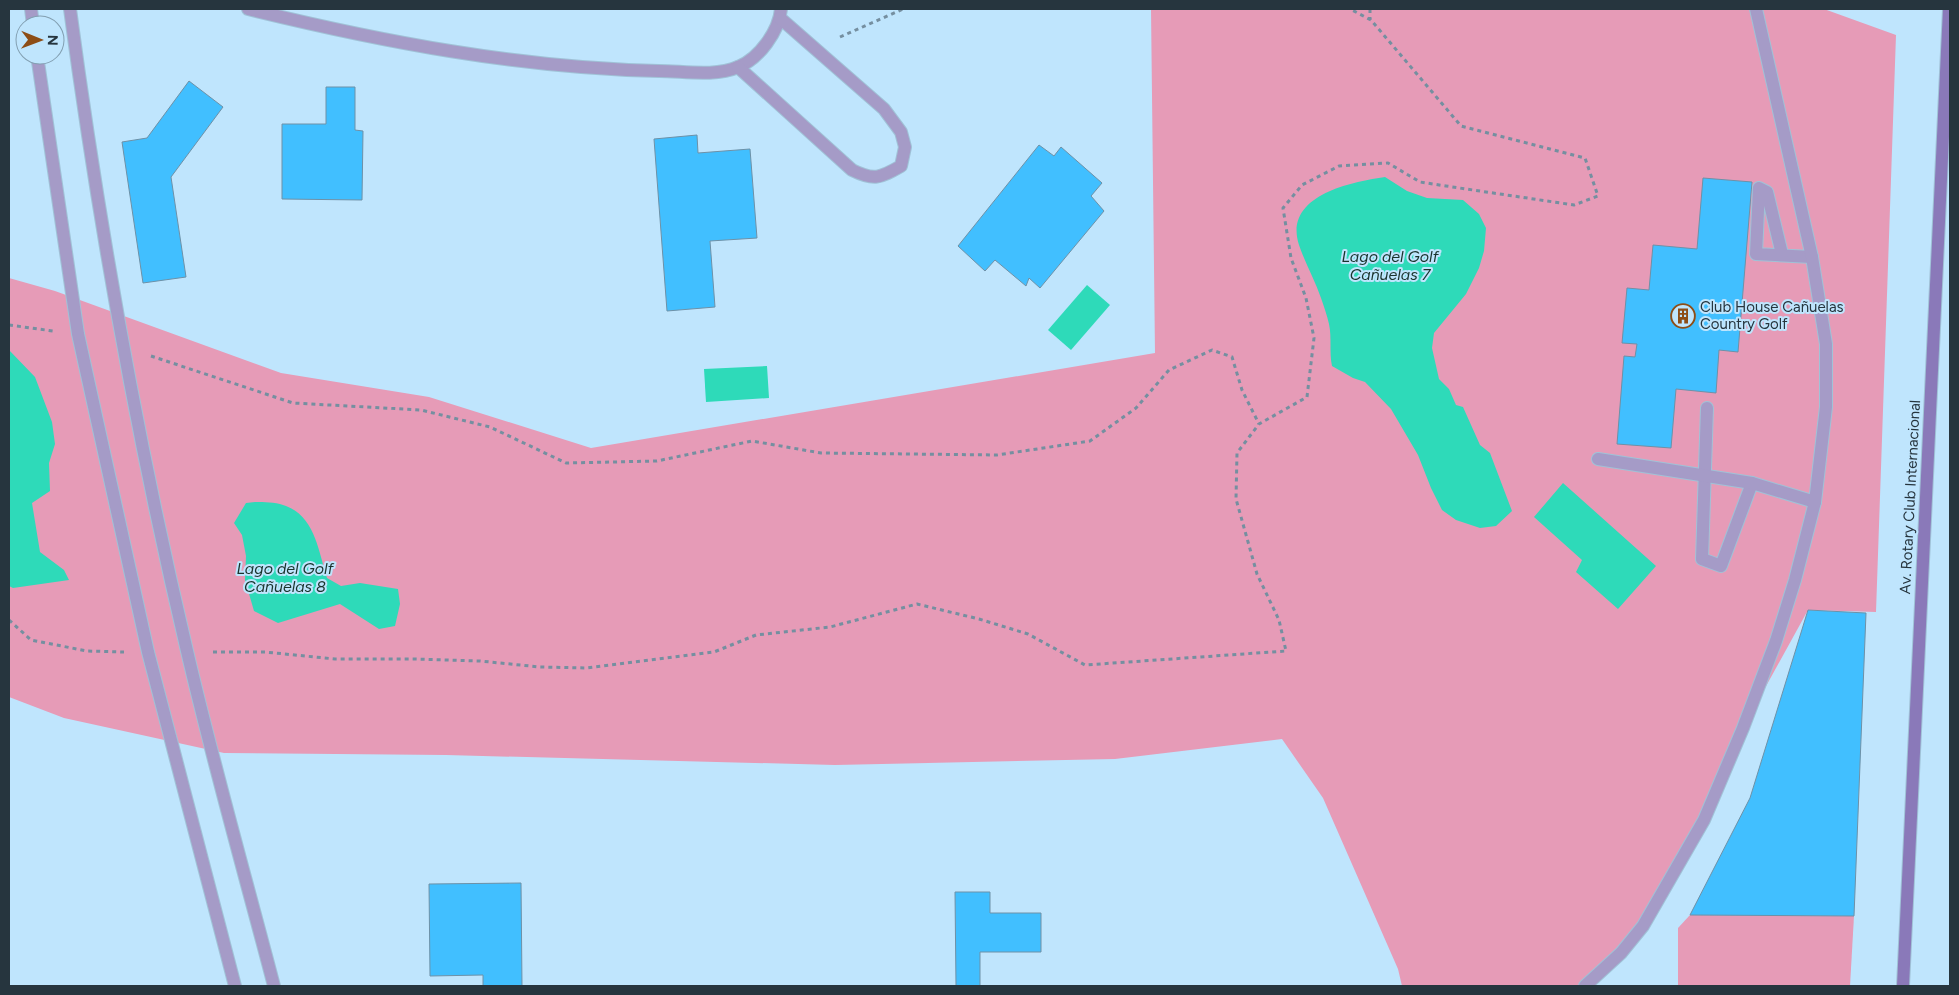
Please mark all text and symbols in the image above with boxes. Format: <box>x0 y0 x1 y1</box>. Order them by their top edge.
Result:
north arrow <box>15 15 65 65</box>
text: N <box>44 35 61 46</box>
water label: Lago del Golf Cañuelas 7 <box>1342 247 1441 284</box>
place label: Club House Cañuelas Country Golf <box>1700 298 1844 333</box>
building icon: Club House Cañuelas Country Golf <box>1670 303 1696 329</box>
street label: Av. Rotary Club Internacional <box>1896 399 1924 595</box>
water label: Lago del Golf Cañuelas 8 <box>237 559 336 596</box>

